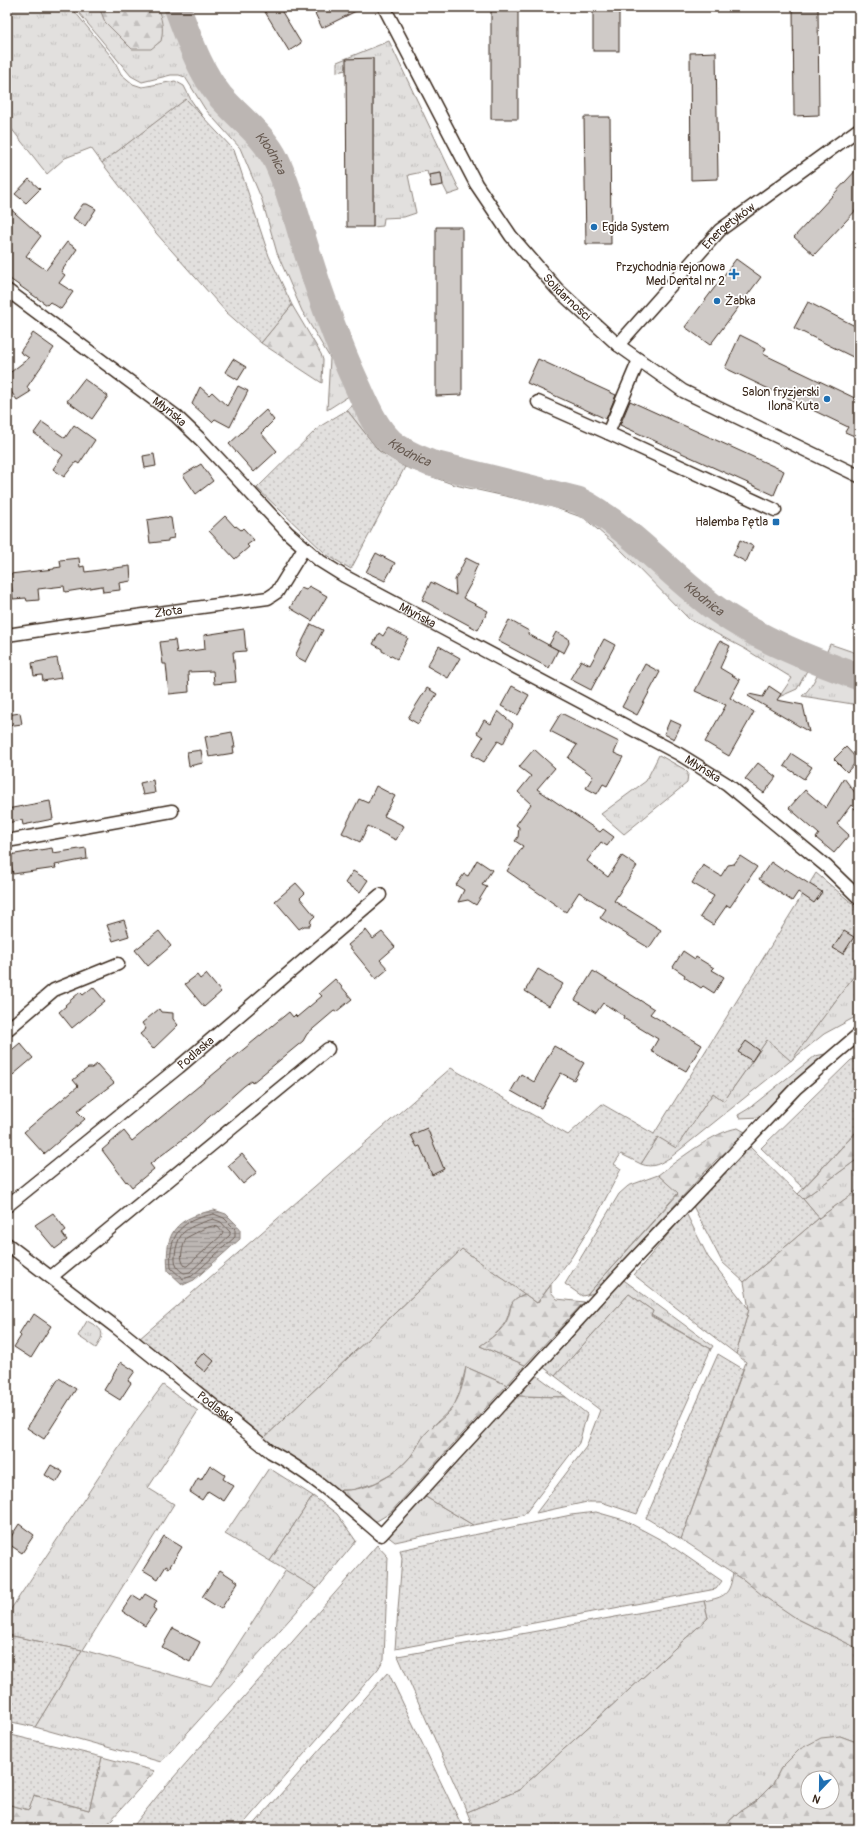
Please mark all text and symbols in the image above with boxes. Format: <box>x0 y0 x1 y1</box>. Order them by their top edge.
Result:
water label: Kłodnica <box>252 129 290 177</box>
street label: Energetyków <box>699 199 758 252</box>
place label: Egida System <box>602 220 670 235</box>
marker: Egida System <box>589 222 599 232</box>
place label: Przychodnia rejonowa Med Dental nr 2 <box>616 260 725 289</box>
marker: Przychodnia rejonowa Med Dental nr 2 <box>728 268 740 280</box>
street label: Solidarności <box>540 270 594 324</box>
place label: Żabka <box>725 293 756 309</box>
marker: Żabka <box>712 296 722 306</box>
place label: Salon fryzjerski Ilona Kuta <box>742 385 819 414</box>
street label: Młyńska <box>149 393 190 430</box>
marker: Salon fryzjerski Ilona Kuta <box>822 394 832 404</box>
water label: Kłodnica <box>384 434 434 471</box>
place label: Halemba Pętla <box>695 515 768 530</box>
marker: Halemba Pętla <box>771 517 781 527</box>
water label: Kłodnica <box>680 578 727 620</box>
street label: Młyńska <box>397 599 439 631</box>
street label: Złota <box>153 602 184 621</box>
street label: Młyńska <box>682 752 724 786</box>
street label: Podlaska <box>174 1033 217 1073</box>
street label: Podlaska <box>194 1388 238 1427</box>
north arrow <box>800 1770 840 1810</box>
text: N <box>810 1791 822 1806</box>

